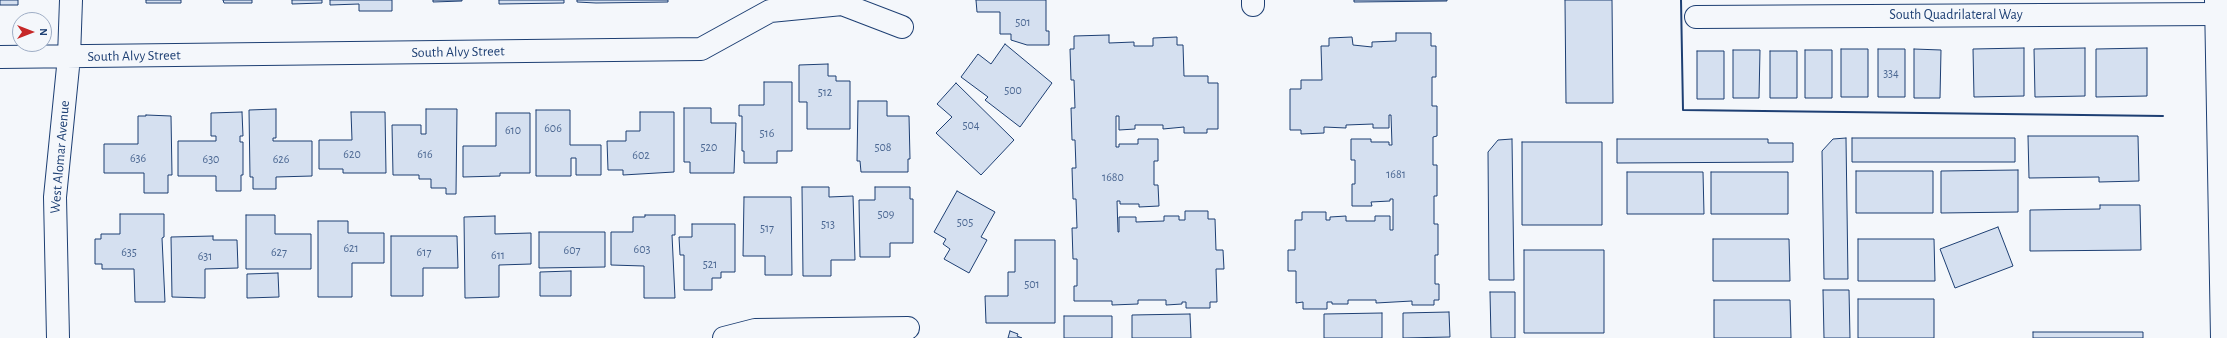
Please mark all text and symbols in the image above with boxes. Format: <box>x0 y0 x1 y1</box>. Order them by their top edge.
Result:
street label: South Quadrilateral Way <box>1889 7 2023 23</box>
north arrow <box>12 12 52 52</box>
house number: 501 <box>1015 15 1031 29</box>
text: N <box>38 28 49 36</box>
street label: South Alvy Street <box>411 43 505 61</box>
street label: South Alvy Street <box>87 47 181 65</box>
house number: 334 <box>1883 66 1899 80</box>
house number: 500 <box>1004 83 1022 97</box>
house number: 512 <box>818 85 832 99</box>
street label: West Alomar Avenue <box>47 100 73 214</box>
house number: 504 <box>962 118 980 132</box>
house number: 606 <box>544 121 562 135</box>
house number: 610 <box>505 123 521 137</box>
house number: 516 <box>760 126 774 140</box>
house number: 520 <box>701 140 717 154</box>
house number: 508 <box>874 140 892 154</box>
house number: 620 <box>343 147 361 161</box>
house number: 616 <box>417 147 433 161</box>
house number: 602 <box>632 148 650 162</box>
house number: 636 <box>130 151 146 165</box>
house number: 630 <box>203 152 219 166</box>
house number: 626 <box>273 152 289 166</box>
house number: 1681 <box>1386 167 1406 181</box>
house number: 1680 <box>1102 170 1124 184</box>
house number: 509 <box>878 207 894 221</box>
house number: 505 <box>957 215 973 229</box>
house number: 513 <box>821 217 835 231</box>
house number: 517 <box>760 221 774 235</box>
house number: 621 <box>343 241 359 255</box>
house number: 603 <box>634 242 650 256</box>
house number: 607 <box>564 243 580 257</box>
house number: 635 <box>121 245 137 259</box>
house number: 627 <box>271 245 287 259</box>
house number: 617 <box>417 245 431 259</box>
house number: 611 <box>491 248 505 262</box>
house number: 631 <box>198 249 212 263</box>
house number: 521 <box>703 257 717 271</box>
house number: 501 <box>1024 277 1040 291</box>

